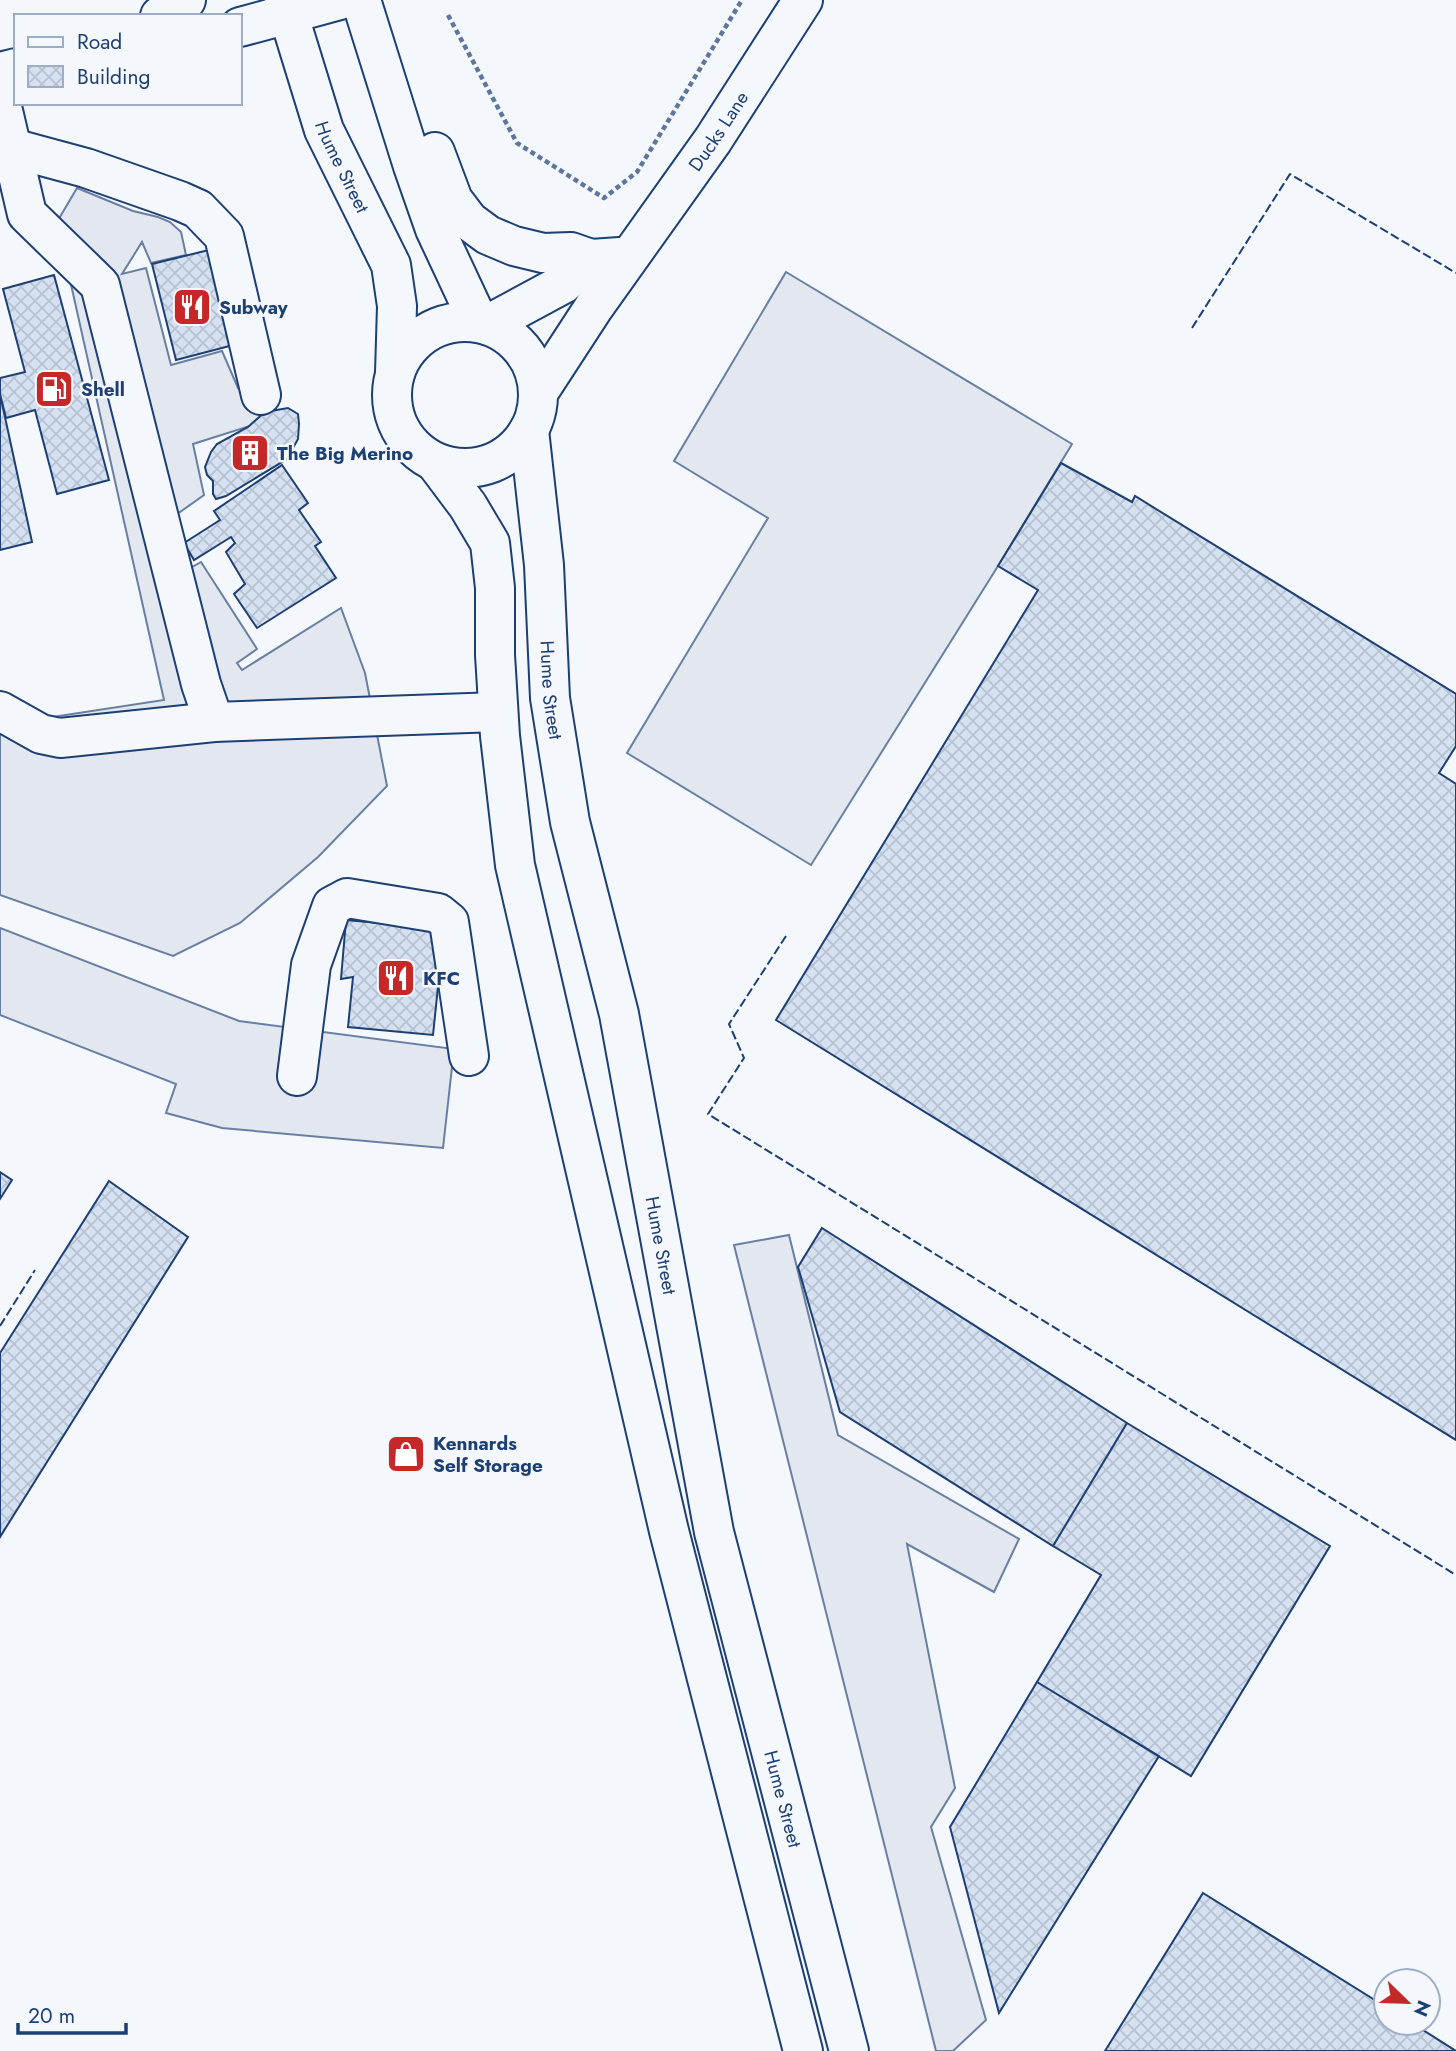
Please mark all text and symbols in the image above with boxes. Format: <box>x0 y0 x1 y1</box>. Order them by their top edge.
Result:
legend <box>14 14 242 105</box>
text: Road <box>77 27 122 57</box>
text: Building <box>77 62 150 92</box>
street label: Ducks Lane <box>682 86 755 177</box>
street label: Hume Street <box>308 118 376 218</box>
restaurant icon: Subway <box>171 286 213 328</box>
place label: Subway <box>219 294 289 321</box>
fuel station icon: Shell <box>33 368 75 410</box>
place label: Shell <box>81 376 125 403</box>
building icon: The Big Merino <box>229 432 271 474</box>
place label: The Big Merino <box>277 440 413 467</box>
street label: Hume Street <box>533 640 570 742</box>
restaurant icon: KFC <box>375 957 417 999</box>
place label: KFC <box>423 965 460 992</box>
street label: Hume Street <box>639 1194 683 1297</box>
place label: Kennards Self Storage <box>433 1430 543 1479</box>
shop icon: Kennards Self Storage <box>385 1433 427 1475</box>
street label: Hume Street <box>757 1747 809 1851</box>
north arrow <box>1372 1967 1442 2037</box>
scale bar <box>18 1992 126 2036</box>
text: N <box>1407 1996 1438 2021</box>
text: 20 m <box>28 2001 75 2031</box>

